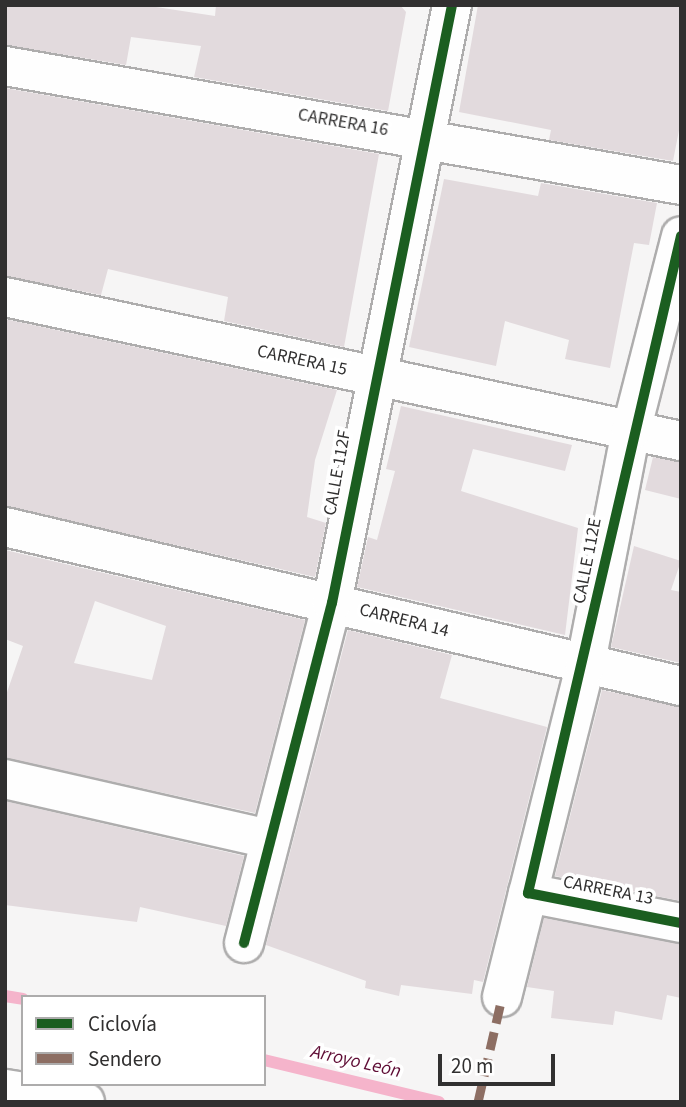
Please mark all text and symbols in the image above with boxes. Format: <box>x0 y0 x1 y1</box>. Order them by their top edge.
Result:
street label: CARRERA 16 <box>296 104 390 142</box>
street label: CARRERA 15 <box>255 341 349 381</box>
street label: CALLE 112F <box>320 429 356 517</box>
street label: CALLE 112E <box>569 516 607 606</box>
street label: CARRERA 14 <box>357 599 451 643</box>
street label: CARRERA 13 <box>561 872 655 910</box>
legend <box>21 995 266 1086</box>
text: Ciclovía <box>88 1009 157 1039</box>
scale bar <box>441 1040 558 1084</box>
water label: Arroyo León <box>309 1041 403 1083</box>
text: Sendero <box>88 1044 162 1074</box>
text: 20 m <box>451 1051 493 1081</box>

